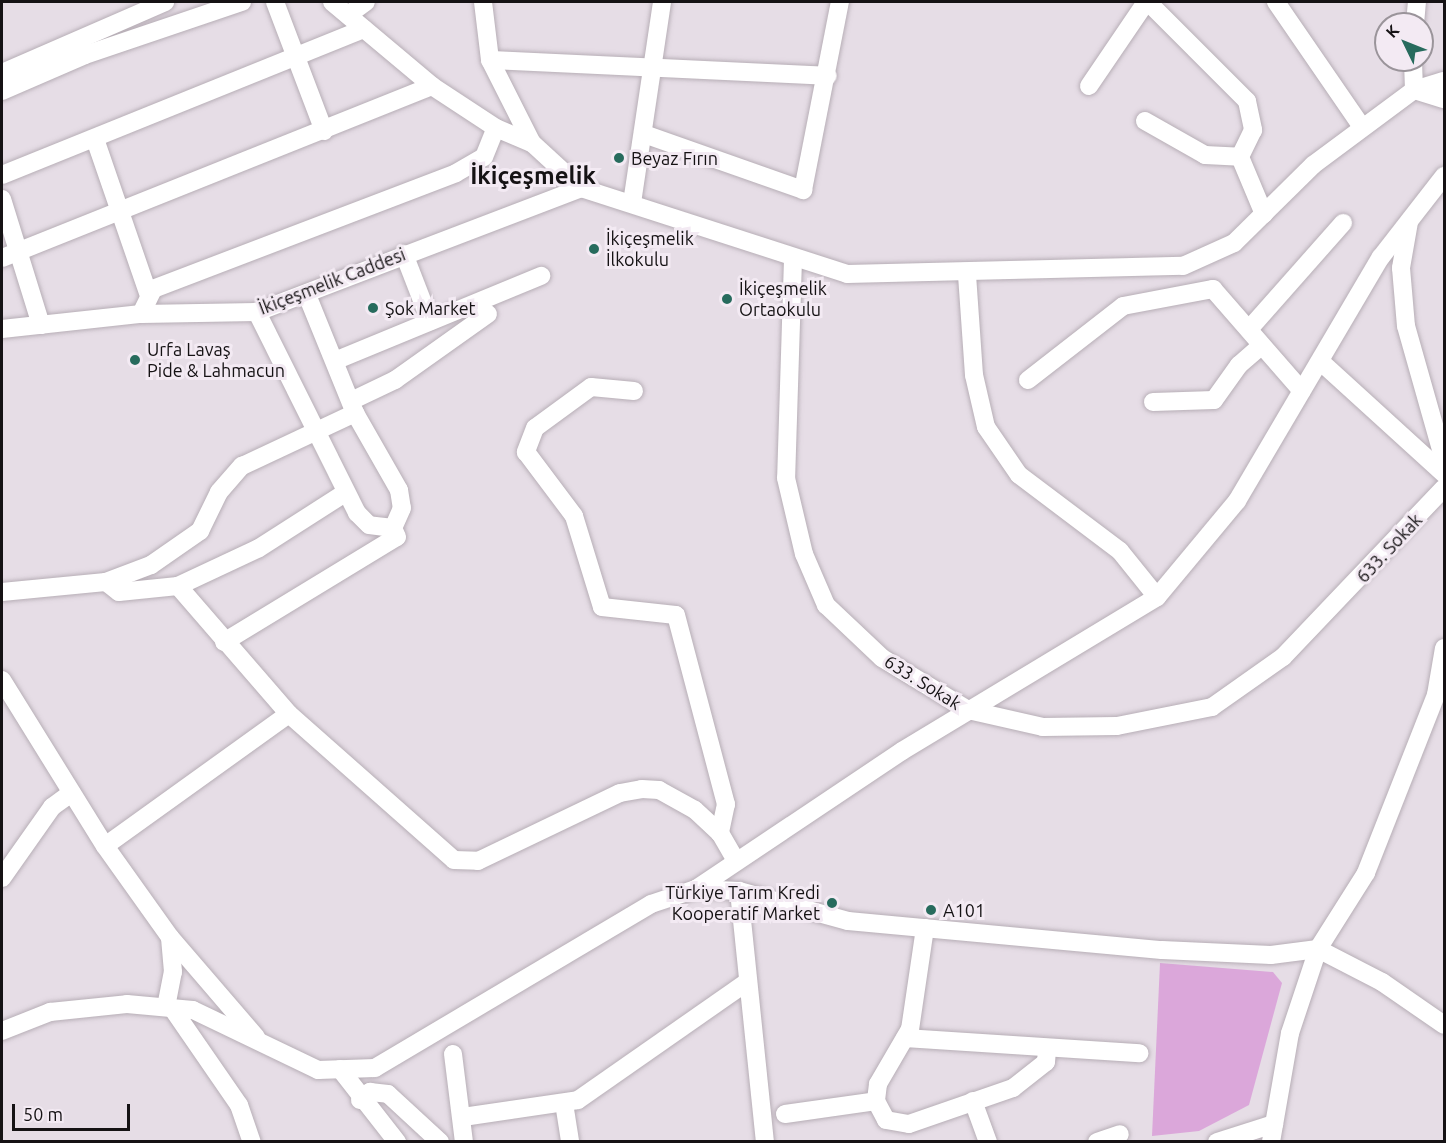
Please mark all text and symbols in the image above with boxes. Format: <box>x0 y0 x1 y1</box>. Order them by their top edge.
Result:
north arrow <box>1374 12 1434 72</box>
text: K <box>1382 21 1403 41</box>
place label: Beyaz Fırın <box>631 147 718 169</box>
marker: Beyaz Fırın <box>612 151 626 165</box>
district label: İkiçeşmelik <box>470 162 596 190</box>
place label: İkiçeşmelik İlkokulu <box>606 228 694 270</box>
marker: İkiçeşmelik İlkokulu <box>587 242 601 256</box>
street label: İkiçeşmelik Caddesi <box>256 243 408 319</box>
place label: İkiçeşmelik Ortaokulu <box>739 278 827 320</box>
marker: İkiçeşmelik Ortaokulu <box>720 292 734 306</box>
place label: Şok Market <box>385 297 476 319</box>
marker: Şok Market <box>366 301 380 315</box>
place label: Urfa Lavaş Pide & Lahmacun <box>147 339 285 382</box>
marker: Urfa Lavaş Pide & Lahmacun <box>128 353 142 367</box>
street label: 633. Sokak <box>1352 509 1426 587</box>
street label: 633. Sokak <box>881 650 965 714</box>
place label: Türkiye Tarım Kredi Kooperatif Market <box>665 882 820 924</box>
marker: Türkiye Tarım Kredi Kooperatif Market <box>825 896 839 910</box>
place label: A101 <box>943 899 985 921</box>
marker: A101 <box>924 903 938 917</box>
scale bar <box>15 1092 134 1130</box>
text: 50 m <box>23 1104 63 1124</box>

